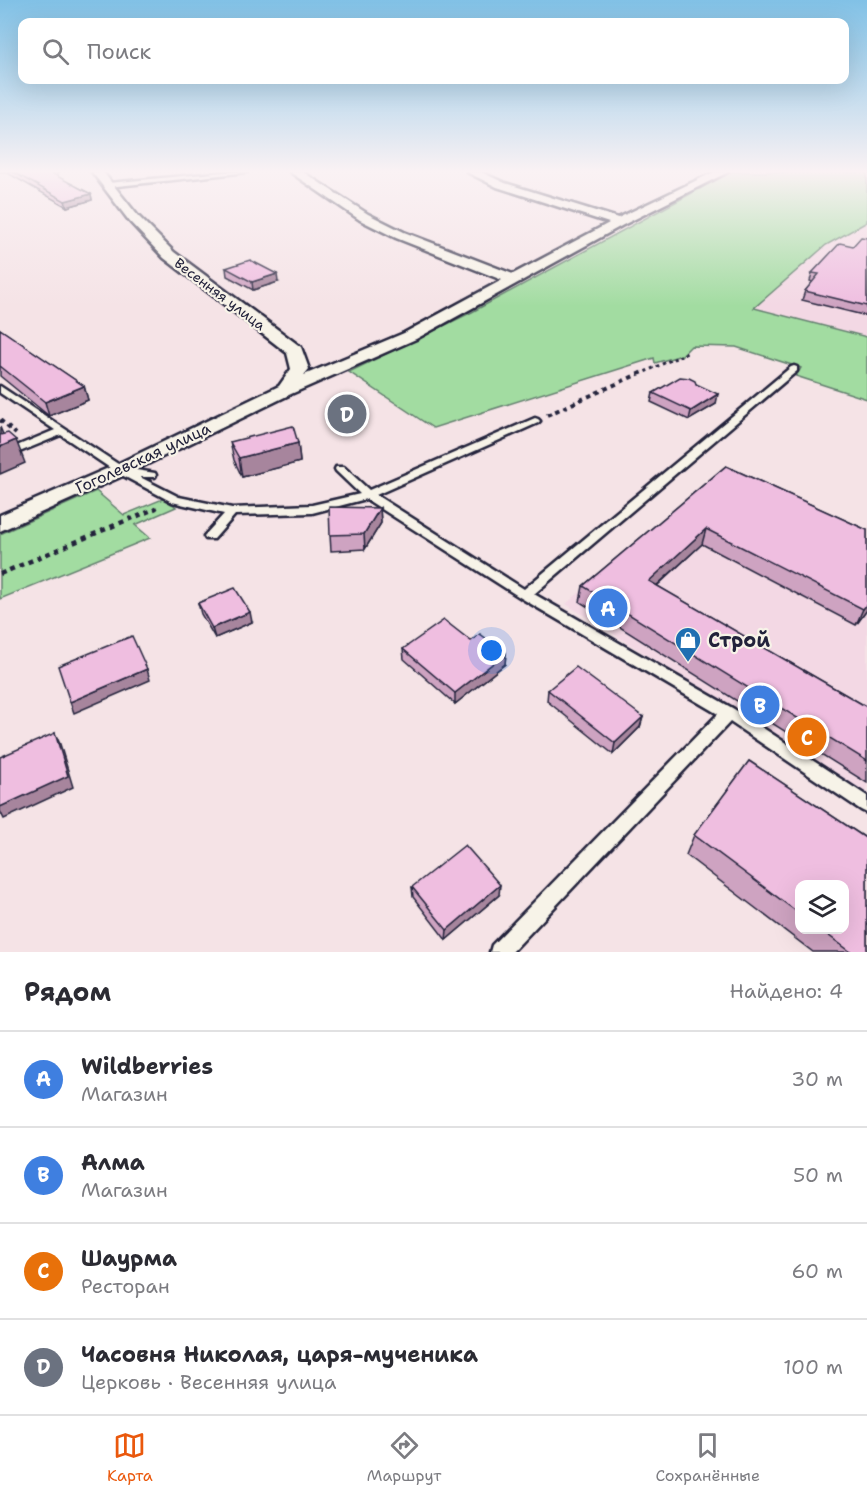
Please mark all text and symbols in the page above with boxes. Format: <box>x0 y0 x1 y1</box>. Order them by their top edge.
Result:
search box <box>18 18 849 84</box>
icon: search <box>39 35 72 68</box>
text: Поиск <box>87 37 151 66</box>
street label: Весенняя улица <box>171 254 269 334</box>
pin: D <box>328 392 366 436</box>
street label: Гоголевская улица <box>72 417 214 499</box>
pin: A <box>588 586 628 630</box>
shop icon: Строй <box>673 625 703 663</box>
place label: Строй <box>708 627 770 653</box>
your location <box>477 636 506 665</box>
pin: B <box>740 682 780 728</box>
pin: C <box>788 714 826 760</box>
map controls <box>795 880 849 934</box>
button: layers <box>795 880 849 934</box>
text: Рядом <box>24 974 111 1009</box>
text: Найдено: 4 <box>730 978 843 1004</box>
text: Wildberries <box>81 1052 213 1081</box>
text: A <box>36 1066 51 1092</box>
text: 30 m <box>791 1066 843 1092</box>
text: Магазин <box>81 1081 168 1107</box>
text: Алма <box>81 1148 145 1177</box>
text: B <box>37 1162 50 1188</box>
text: 50 m <box>793 1162 843 1188</box>
text: Магазин <box>81 1177 168 1203</box>
text: Шаурма <box>81 1244 177 1273</box>
text: C <box>37 1258 50 1284</box>
text: 60 m <box>791 1258 843 1284</box>
text: Ресторан <box>81 1273 170 1299</box>
text: Часовня Николая, царя-мученика <box>81 1340 478 1369</box>
text: D <box>36 1354 51 1380</box>
text: 100 m <box>783 1354 843 1380</box>
text: Церковь · Весенняя улица <box>81 1369 336 1395</box>
tab: Карта <box>107 1429 153 1486</box>
tab: Маршрут <box>367 1429 441 1486</box>
tab: Сохранённые <box>655 1429 760 1486</box>

